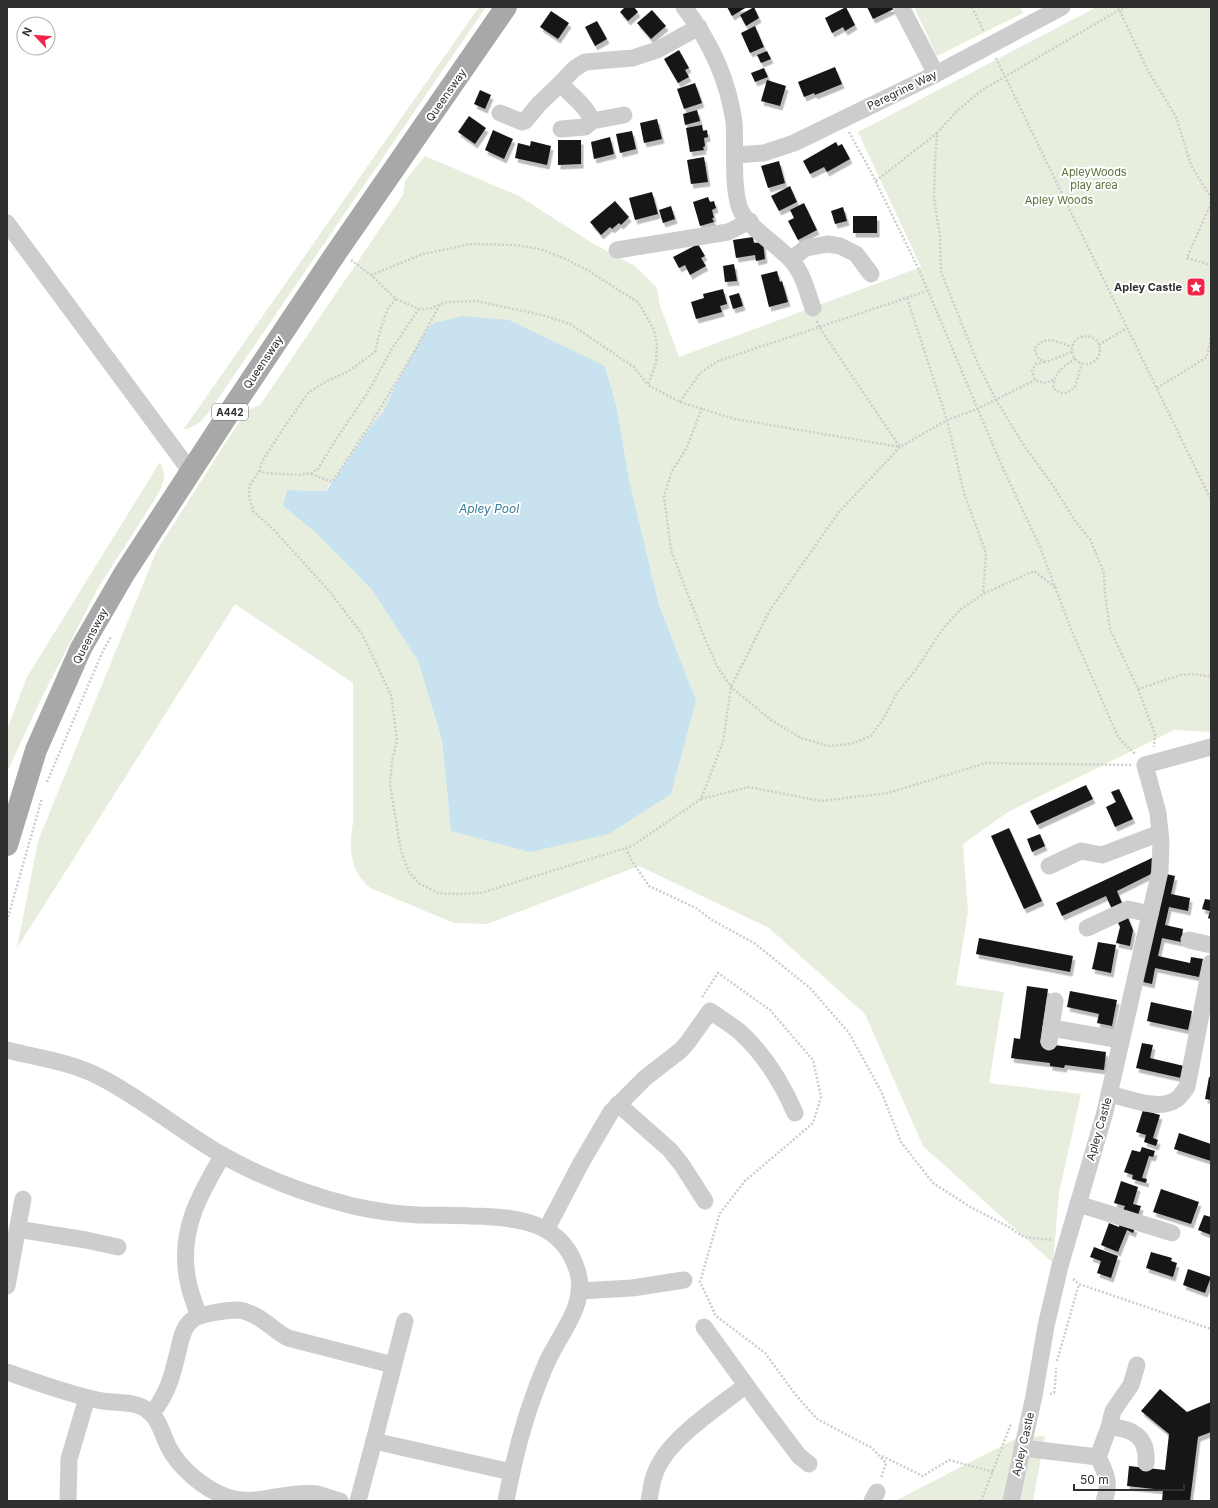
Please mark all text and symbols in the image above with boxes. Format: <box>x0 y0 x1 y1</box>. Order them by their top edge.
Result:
north arrow <box>16 16 56 56</box>
text: N <box>19 25 35 38</box>
street label: Queensway <box>423 66 469 124</box>
street label: Peregrine Way <box>865 67 939 113</box>
park label: ApleyWoods play area <box>1061 165 1127 192</box>
park label: Apley Woods <box>1025 193 1093 207</box>
place icon: Apley Castle <box>1185 276 1207 298</box>
place label: Apley Castle <box>1114 280 1182 294</box>
street label: Queensway <box>240 333 286 391</box>
road number: A442 <box>212 404 248 420</box>
water label: Apley Pool <box>458 501 519 516</box>
street label: Queensway <box>69 606 111 666</box>
street label: Apley Castle <box>1083 1096 1115 1162</box>
street label: Apley Castle <box>1009 1411 1037 1477</box>
scale bar <box>1074 1466 1184 1492</box>
text: 50 m <box>1080 1472 1109 1487</box>

